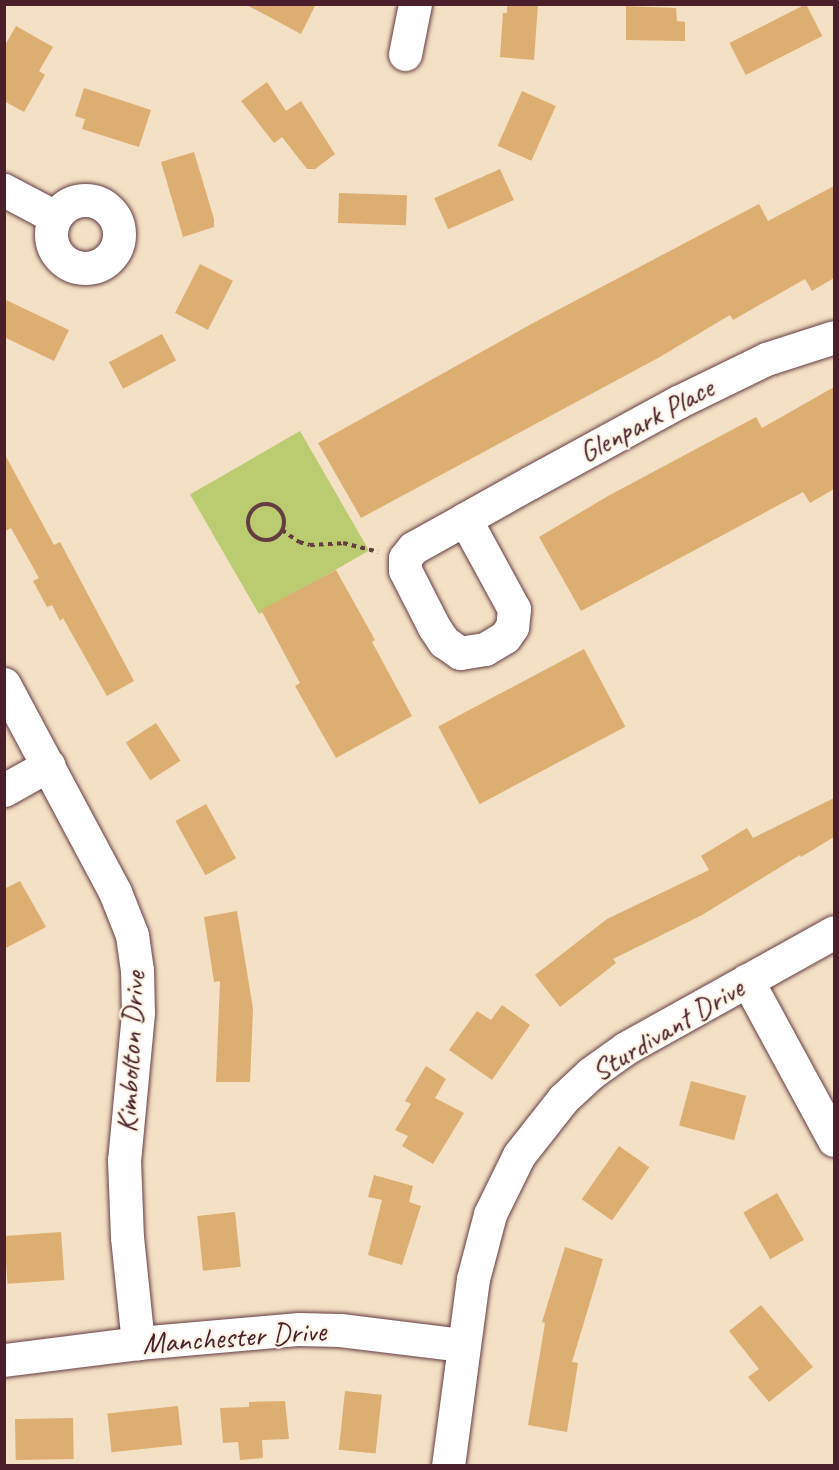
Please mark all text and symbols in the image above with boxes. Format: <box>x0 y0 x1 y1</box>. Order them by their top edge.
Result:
street label: Glenpark Place <box>572 369 720 471</box>
street label: Sturdivant Drive <box>584 969 750 1089</box>
street label: Kimbolton Drive <box>108 970 152 1134</box>
street label: Manchester Drive <box>141 1313 327 1361</box>

